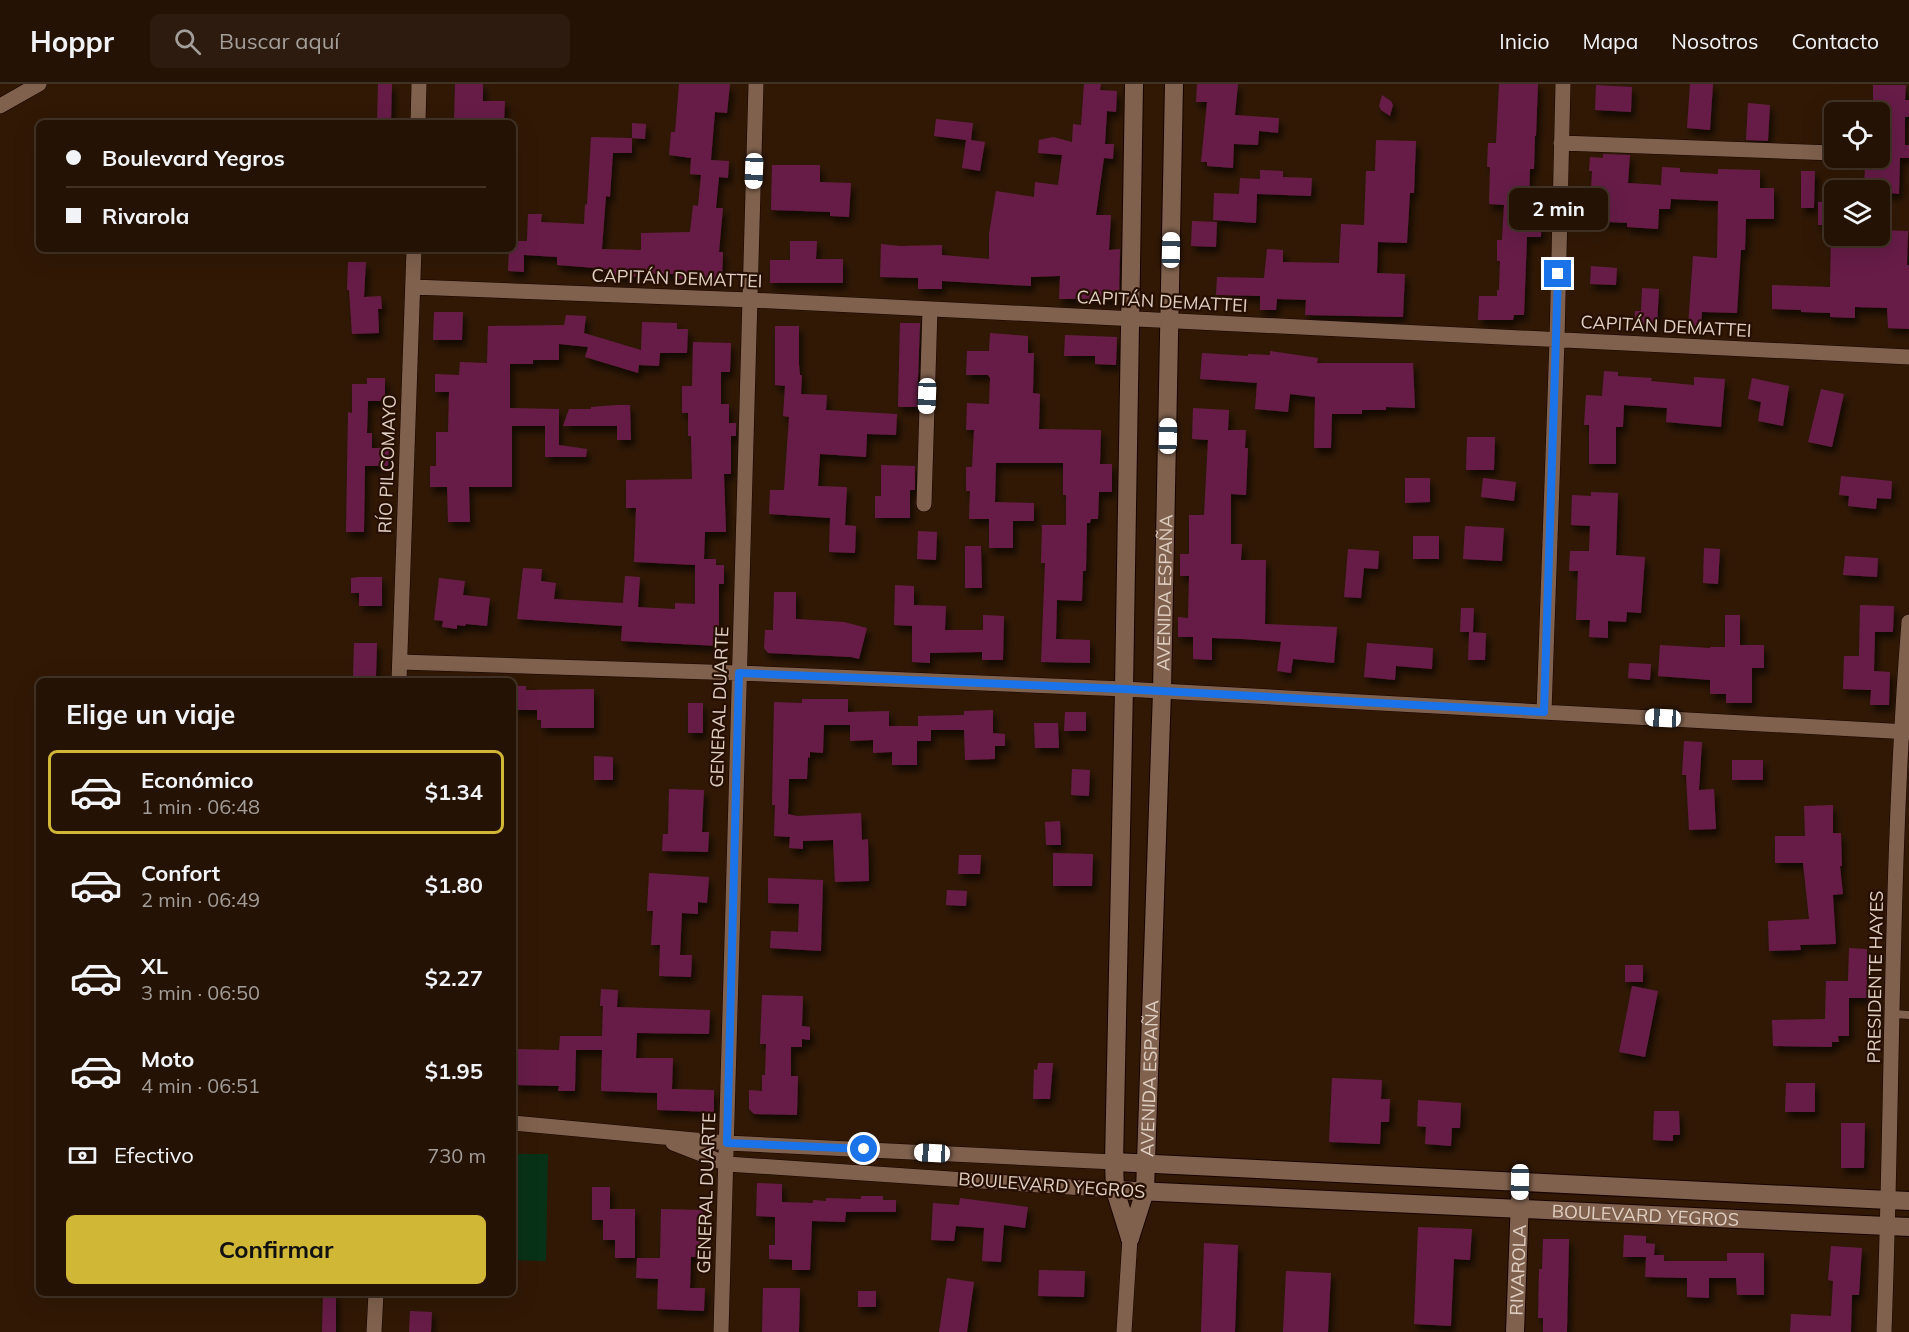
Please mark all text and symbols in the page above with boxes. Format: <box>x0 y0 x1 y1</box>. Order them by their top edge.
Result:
search box <box>150 14 570 68</box>
text: Hoppr <box>30 24 114 59</box>
icon: search <box>171 25 204 58</box>
text: Buscar aquí <box>219 27 340 55</box>
text: Inicio <box>1499 28 1549 54</box>
text: Mapa <box>1582 28 1638 54</box>
text: Nosotros <box>1671 28 1758 54</box>
text: Contacto <box>1791 28 1879 54</box>
map controls <box>1824 102 1890 246</box>
button: locate <box>1824 102 1890 168</box>
text: Boulevard Yegros <box>102 144 285 172</box>
car <box>744 153 764 189</box>
button: layers <box>1824 180 1890 246</box>
callout: 2 min <box>1508 187 1608 229</box>
text: 2 min <box>1532 196 1585 221</box>
text: Rivarola <box>102 202 189 230</box>
car <box>1162 232 1180 268</box>
route end <box>1544 260 1571 287</box>
street label: CAPITÁN DEMATTEI <box>591 264 763 292</box>
street label: CAPITÁN DEMATTEI <box>1076 285 1248 317</box>
street label: CAPITÁN DEMATTEI <box>1580 310 1752 342</box>
car <box>917 378 937 414</box>
street label: RÍO PILCOMAYO <box>373 394 401 534</box>
car <box>1159 418 1177 454</box>
street label: AVENIDA ESPAÑA <box>1151 514 1177 671</box>
street label: GENERAL DUARTE <box>705 626 733 788</box>
text: Elige un viaje <box>66 697 235 731</box>
car <box>1645 708 1681 728</box>
icon: car <box>69 765 123 819</box>
text: Económico <box>141 766 254 794</box>
text: $1.34 <box>425 778 483 806</box>
text: 1 min · 06:48 <box>141 794 260 819</box>
icon: car <box>69 858 123 912</box>
text: Confort <box>141 859 220 887</box>
text: $1.80 <box>425 871 483 899</box>
text: 2 min · 06:49 <box>141 887 260 912</box>
street label: PRESIDENTE HAYES <box>1862 890 1888 1064</box>
icon: car <box>69 951 123 1005</box>
text: XL <box>141 952 168 980</box>
text: $2.27 <box>425 964 483 992</box>
text: 3 min · 06:50 <box>141 980 260 1005</box>
street label: AVENIDA ESPAÑA <box>1135 1000 1163 1157</box>
icon: car <box>69 1044 123 1098</box>
text: Moto <box>141 1045 194 1073</box>
text: $1.95 <box>425 1057 483 1085</box>
text: 4 min · 06:51 <box>141 1073 260 1098</box>
street label: GENERAL DUARTE <box>692 1112 720 1274</box>
route start <box>850 1135 877 1162</box>
icon: cash <box>66 1139 99 1172</box>
text: Efectivo <box>114 1141 194 1169</box>
text: 730 m <box>427 1143 486 1168</box>
car <box>914 1143 950 1163</box>
car <box>1511 1164 1529 1200</box>
street label: BOULEVARD YEGROS <box>958 1167 1146 1203</box>
street label: BOULEVARD YEGROS <box>1551 1199 1740 1231</box>
button: Confirmar <box>66 1215 486 1284</box>
street label: RIVAROLA <box>1504 1224 1531 1316</box>

